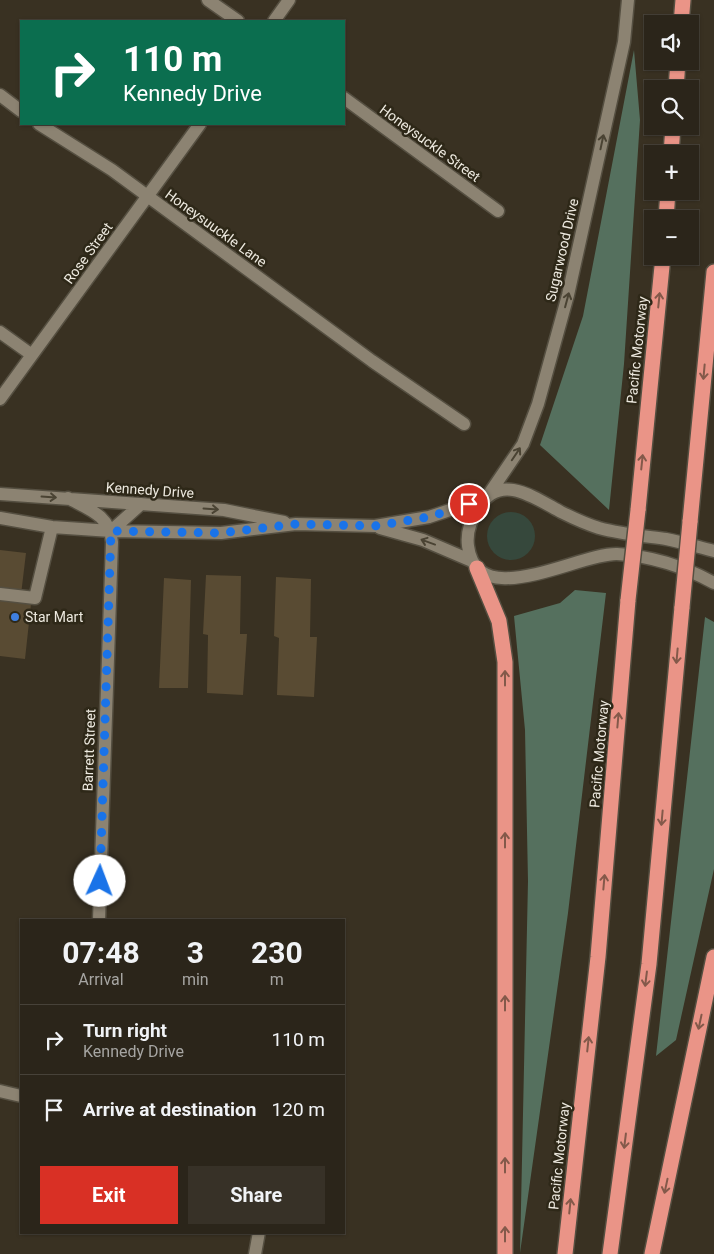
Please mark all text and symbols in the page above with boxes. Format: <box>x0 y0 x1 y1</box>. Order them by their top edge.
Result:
map controls <box>644 15 699 265</box>
button: sound <box>644 15 699 70</box>
text: 110 m <box>123 39 222 80</box>
icon: right <box>40 40 105 105</box>
button: search <box>644 80 699 135</box>
text: Kennedy Drive <box>123 81 262 106</box>
street label: Honeysuckle Street <box>377 101 484 185</box>
one-way arrow <box>598 134 607 150</box>
button: + <box>644 145 699 200</box>
street label: Honeysuuckle Lane <box>162 186 270 270</box>
street label: Sugarwood Drive <box>542 197 582 303</box>
button: − <box>644 210 699 265</box>
street label: Rose Street <box>60 219 116 287</box>
one-way arrow <box>654 292 663 308</box>
one-way arrow <box>562 293 572 309</box>
street label: Pacific Motorway <box>623 295 651 404</box>
one-way arrow <box>699 364 709 380</box>
one-way arrow <box>511 447 521 461</box>
one-way arrow <box>638 454 647 470</box>
street label: Kennedy Drive <box>105 479 195 501</box>
pin <box>448 483 490 525</box>
icon: arrive <box>455 490 483 518</box>
one-way arrow <box>40 492 56 501</box>
one-way arrow <box>202 505 218 514</box>
one-way arrow <box>421 537 436 546</box>
place label: Star Mart <box>25 609 84 625</box>
marker: Star Mart <box>9 611 21 623</box>
one-way arrow <box>673 648 682 664</box>
one-way arrow <box>500 670 510 686</box>
street label: Pacific Motorway <box>586 699 612 808</box>
street label: Barrett Street <box>80 708 98 792</box>
one-way arrow <box>613 713 623 729</box>
one-way arrow <box>657 809 667 825</box>
one-way arrow <box>500 832 510 848</box>
position arrow <box>73 854 125 906</box>
one-way arrow <box>600 875 609 891</box>
text: 07:48 <box>62 935 140 970</box>
text: 3 <box>187 935 204 970</box>
text: 230 <box>251 935 303 970</box>
text: Arrival <box>78 970 124 989</box>
text: min <box>182 970 209 989</box>
text: m <box>270 970 284 989</box>
one-way arrow <box>641 971 651 987</box>
one-way arrow <box>500 995 510 1011</box>
one-way arrow <box>695 1014 705 1030</box>
text: Turn right <box>83 1019 167 1042</box>
icon: right <box>40 1026 68 1054</box>
text: 110 m <box>272 1028 325 1051</box>
one-way arrow <box>583 1036 593 1052</box>
text: Kennedy Drive <box>83 1042 184 1061</box>
icon: arrive <box>40 1096 68 1124</box>
text: Arrive at destination <box>83 1098 256 1121</box>
text: 120 m <box>272 1098 325 1121</box>
street label: Pacific Motorway <box>545 1101 573 1210</box>
one-way arrow <box>620 1132 630 1148</box>
one-way arrow <box>500 1157 510 1174</box>
button: Exit <box>40 1166 178 1224</box>
button: Share <box>188 1166 325 1224</box>
one-way arrow <box>661 1178 670 1194</box>
one-way arrow <box>565 1198 575 1214</box>
one-way arrow <box>500 1226 510 1242</box>

